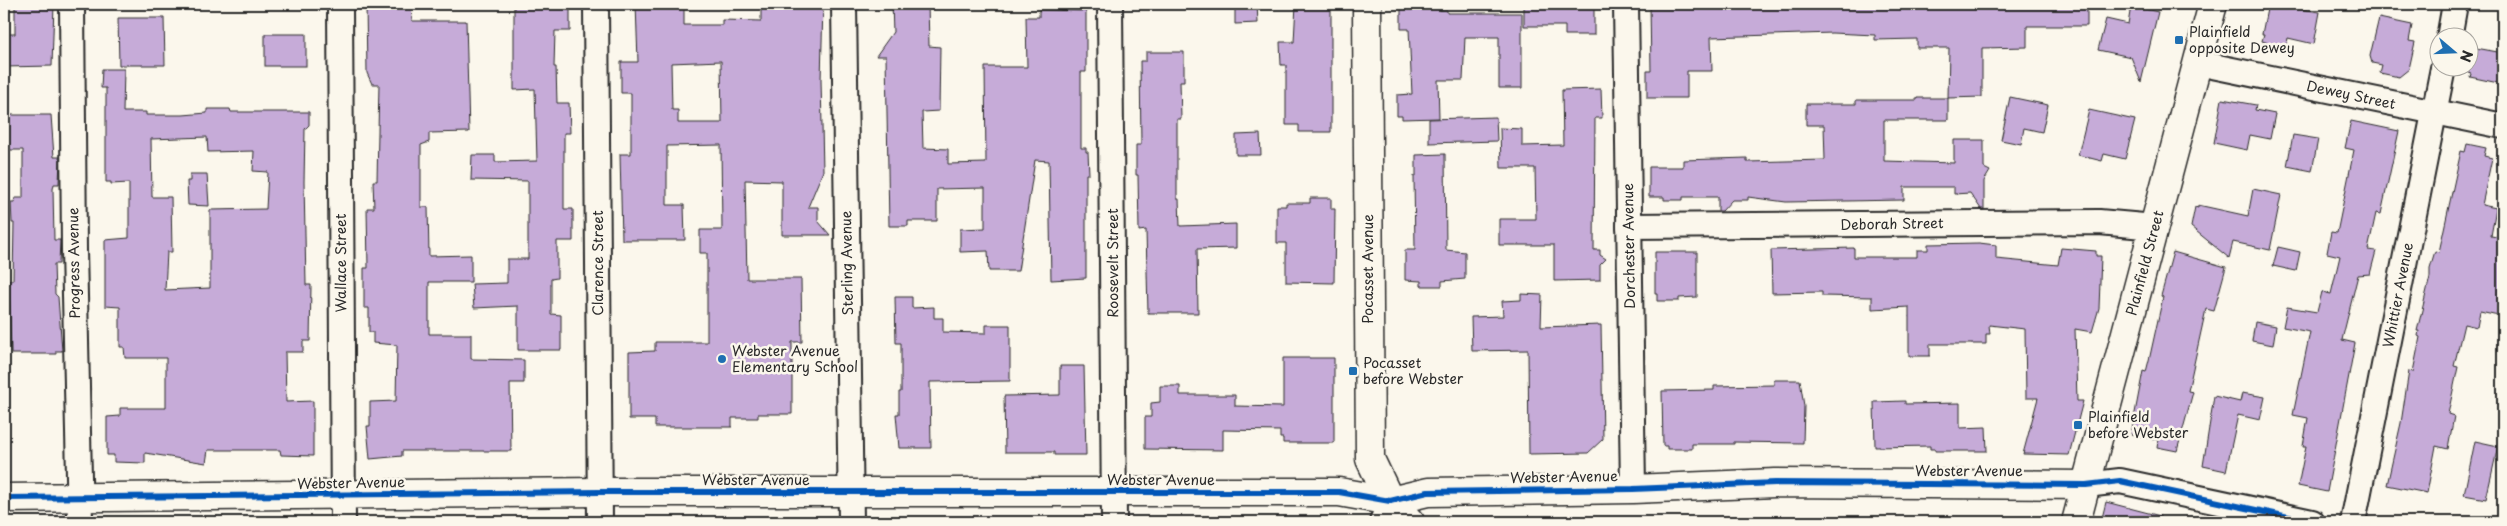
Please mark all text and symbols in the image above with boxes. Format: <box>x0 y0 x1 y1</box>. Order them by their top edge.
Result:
place label: Plainfield opposite Dewey <box>2189 21 2295 58</box>
north arrow <box>2430 28 2480 78</box>
marker: Plainfield opposite Dewey <box>2173 34 2185 46</box>
text: N <box>2455 48 2478 65</box>
street label: Dewey Street <box>2305 75 2398 114</box>
street label: Dorchester Avenue <box>1617 183 1640 309</box>
street label: Progress Avenue <box>62 207 85 319</box>
street label: Roosevelt Street <box>1102 208 1123 318</box>
street label: Plainfield Street <box>2120 208 2169 318</box>
street label: Clarence Street <box>587 210 608 316</box>
street label: Sterling Avenue <box>835 210 858 316</box>
street label: Deborah Street <box>1840 212 1944 235</box>
street label: Wallace Street <box>330 213 351 313</box>
street label: Pocasset Avenue <box>1357 214 1378 324</box>
street label: Whittier Avenue <box>2377 240 2418 349</box>
place label: Webster Avenue Elementary School <box>732 340 858 377</box>
place label: Pocasset before Webster <box>1363 352 1464 389</box>
marker: Webster Avenue Elementary School <box>716 353 728 365</box>
marker: Pocasset before Webster <box>1347 365 1359 377</box>
place label: Plainfield before Webster <box>2088 406 2189 443</box>
marker: Plainfield before Webster <box>2072 419 2084 431</box>
street label: Webster Avenue <box>1915 460 2023 481</box>
street label: Webster Avenue <box>1510 465 1618 488</box>
street label: Webster Avenue <box>702 469 810 490</box>
street label: Webster Avenue <box>1107 469 1215 490</box>
street label: Webster Avenue <box>297 471 405 494</box>

